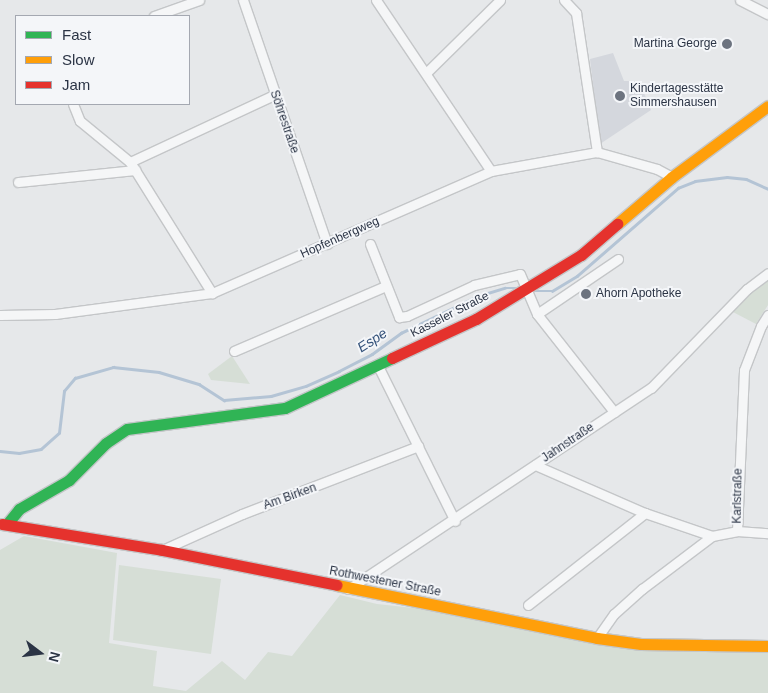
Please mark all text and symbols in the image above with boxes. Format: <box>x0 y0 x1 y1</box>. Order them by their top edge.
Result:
legend <box>15 15 190 105</box>
text: Fast <box>62 26 91 43</box>
place label: Martina George <box>634 37 717 51</box>
marker: Martina George <box>721 38 733 50</box>
text: Slow <box>62 51 95 68</box>
text: Jam <box>62 76 90 93</box>
place label: Kindertagesstätte Simmershausen <box>630 82 723 110</box>
street label: Söhrestraße <box>266 88 302 156</box>
marker: Kindertagesstätte Simmershausen <box>614 90 626 102</box>
street label: Hopfenbergweg <box>298 214 382 262</box>
place label: Ahorn Apotheke <box>596 287 682 301</box>
marker: Ahorn Apotheke <box>580 288 592 300</box>
street label: Kasseler Straße <box>408 289 492 341</box>
water label: Espe <box>354 324 390 356</box>
street label: Jahnstraße <box>539 420 597 466</box>
street label: Karlstraße <box>730 468 746 524</box>
street label: Am Birken <box>262 481 318 513</box>
street label: Rothwestener Straße <box>328 564 442 600</box>
north arrow <box>15 628 65 678</box>
text: N <box>45 650 64 664</box>

